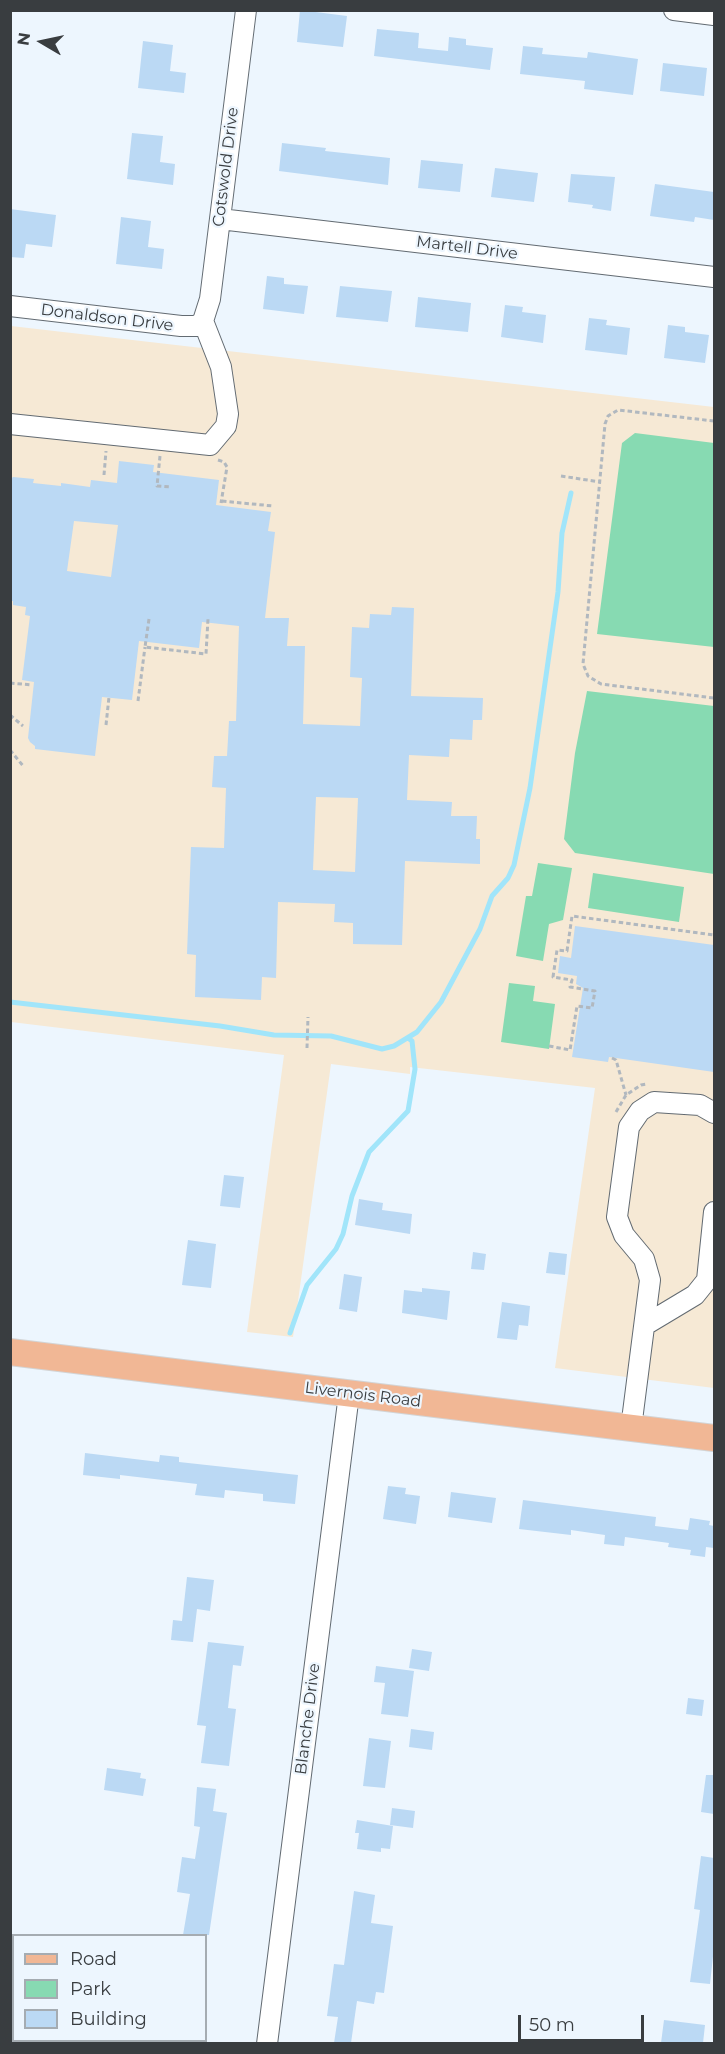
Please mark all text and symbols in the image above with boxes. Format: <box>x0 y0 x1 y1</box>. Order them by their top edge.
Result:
north arrow <box>12 12 72 72</box>
text: N <box>13 31 34 47</box>
street label: Cotswold Drive <box>209 106 243 228</box>
street label: Martell Drive <box>415 232 519 264</box>
street label: Donaldson Drive <box>40 300 174 336</box>
street label: Livernois Road <box>304 1378 422 1412</box>
street label: Blanche Drive <box>292 1662 324 1776</box>
legend <box>12 1934 207 2042</box>
text: Road <box>70 1948 117 1970</box>
text: Park <box>70 1978 111 2000</box>
scale bar <box>521 2003 647 2041</box>
text: Building <box>70 2008 147 2030</box>
text: 50 m <box>529 2014 575 2036</box>

